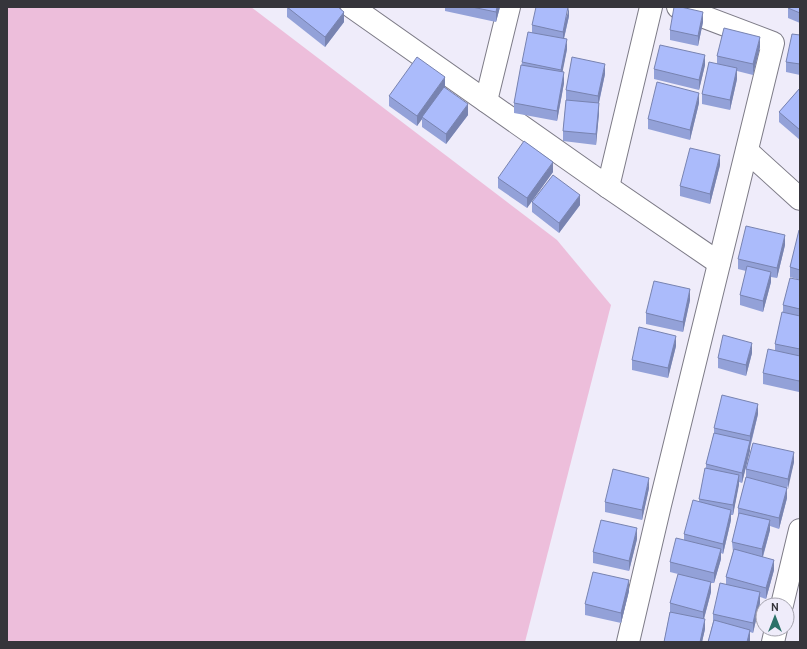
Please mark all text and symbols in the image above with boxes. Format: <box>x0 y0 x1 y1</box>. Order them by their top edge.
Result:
north arrow <box>755 597 795 637</box>
text: N <box>771 600 779 614</box>

